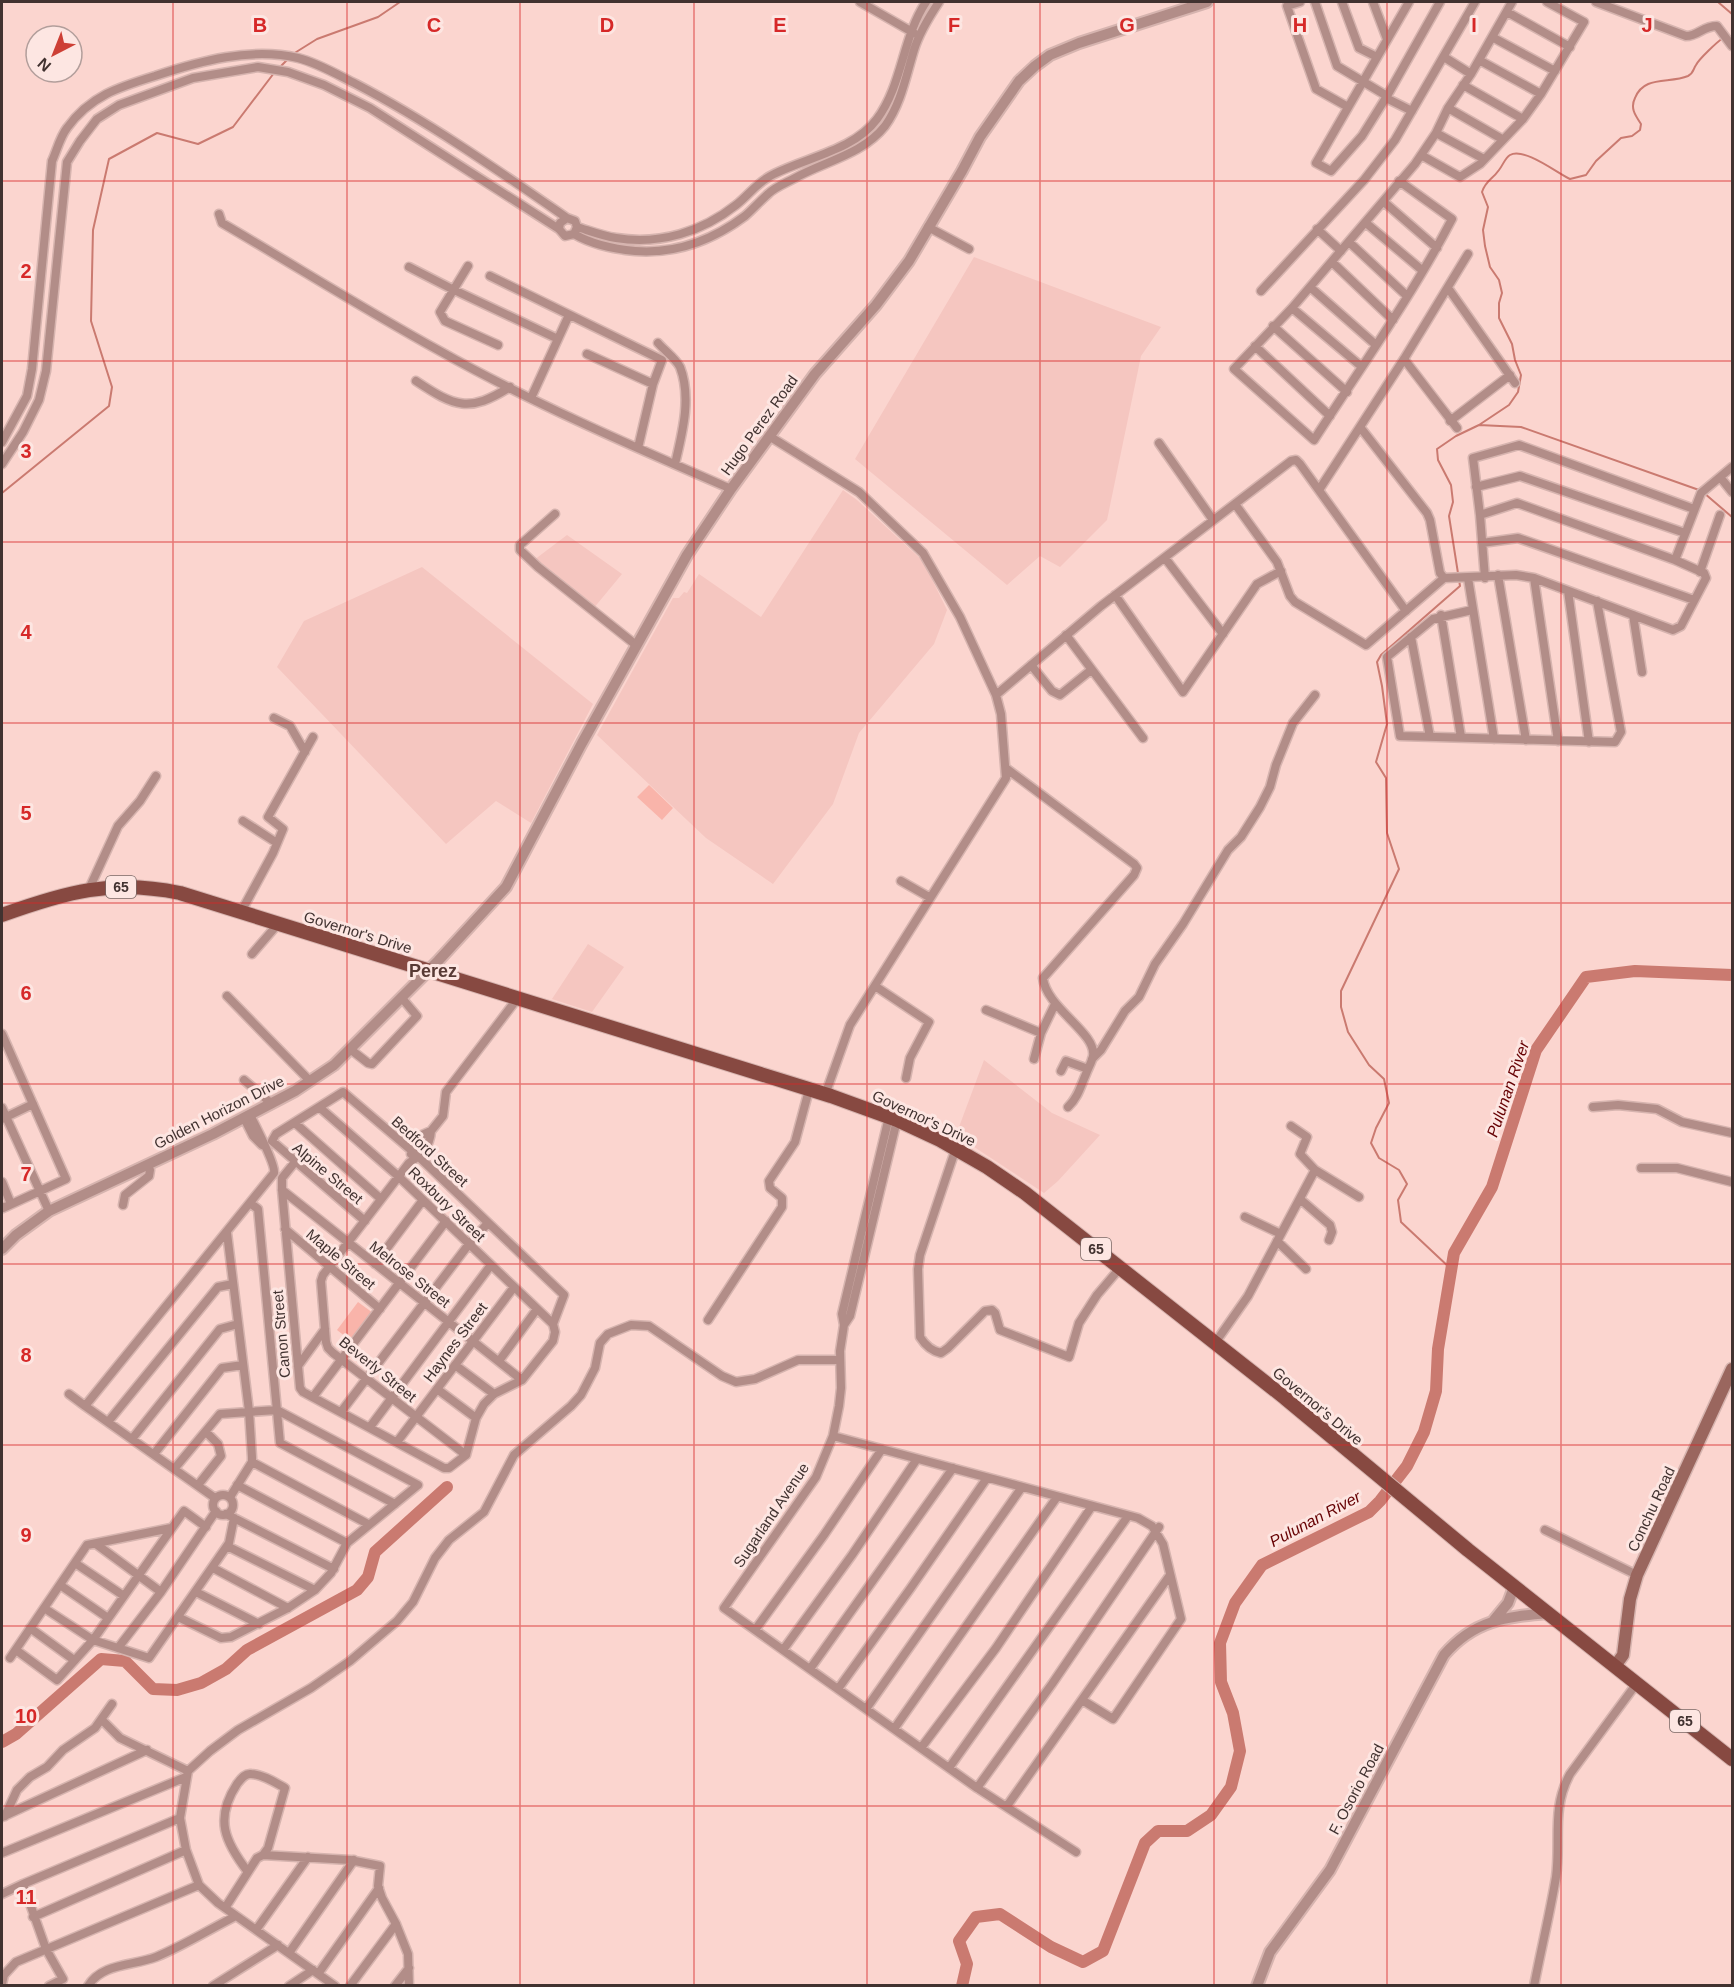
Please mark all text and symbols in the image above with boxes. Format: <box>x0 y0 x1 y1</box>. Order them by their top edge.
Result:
text: B <box>253 14 267 36</box>
text: C <box>427 14 441 36</box>
text: D <box>600 14 614 36</box>
text: E <box>773 14 787 36</box>
text: F <box>948 14 960 36</box>
text: G <box>1119 14 1135 36</box>
text: H <box>1293 14 1307 36</box>
text: I <box>1471 14 1477 36</box>
text: J <box>1641 14 1653 36</box>
north arrow <box>24 24 84 84</box>
text: N <box>34 55 54 75</box>
text: 2 <box>20 260 32 282</box>
street label: Hugo Perez Road <box>717 372 801 478</box>
text: 3 <box>20 440 32 462</box>
text: 4 <box>20 621 32 643</box>
text: 5 <box>20 802 32 824</box>
road number: 65 <box>106 876 136 898</box>
street label: Governor's Drive <box>302 907 414 957</box>
district label: Perez <box>409 961 457 981</box>
text: 6 <box>20 982 32 1004</box>
water label: Pulunan River <box>1484 1038 1533 1139</box>
street label: Golden Horizon Drive <box>151 1072 287 1152</box>
street label: Governor's Drive <box>870 1087 978 1149</box>
street label: Bedford Street <box>388 1112 472 1190</box>
street label: Alpine Street <box>290 1139 367 1208</box>
text: 7 <box>20 1163 32 1185</box>
street label: Roxbury Street <box>405 1163 489 1245</box>
street label: Maple Street <box>303 1225 380 1293</box>
street label: Melrose Street <box>366 1237 454 1311</box>
road number: 65 <box>1081 1238 1111 1260</box>
street label: Canon Street <box>269 1288 293 1379</box>
street label: Haynes Street <box>420 1298 491 1385</box>
street label: Beverly Street <box>336 1333 421 1406</box>
text: 8 <box>20 1344 32 1366</box>
street label: Governor's Drive <box>1270 1363 1366 1449</box>
street label: Sugarland Avenue <box>730 1460 812 1570</box>
street label: Conchu Road <box>1624 1464 1678 1554</box>
water label: Pulunan River <box>1267 1488 1364 1550</box>
text: 9 <box>20 1524 32 1546</box>
text: 10 <box>15 1705 37 1727</box>
road number: 65 <box>1670 1710 1700 1732</box>
street label: F. Osorio Road <box>1325 1741 1387 1837</box>
text: 11 <box>15 1886 37 1908</box>

